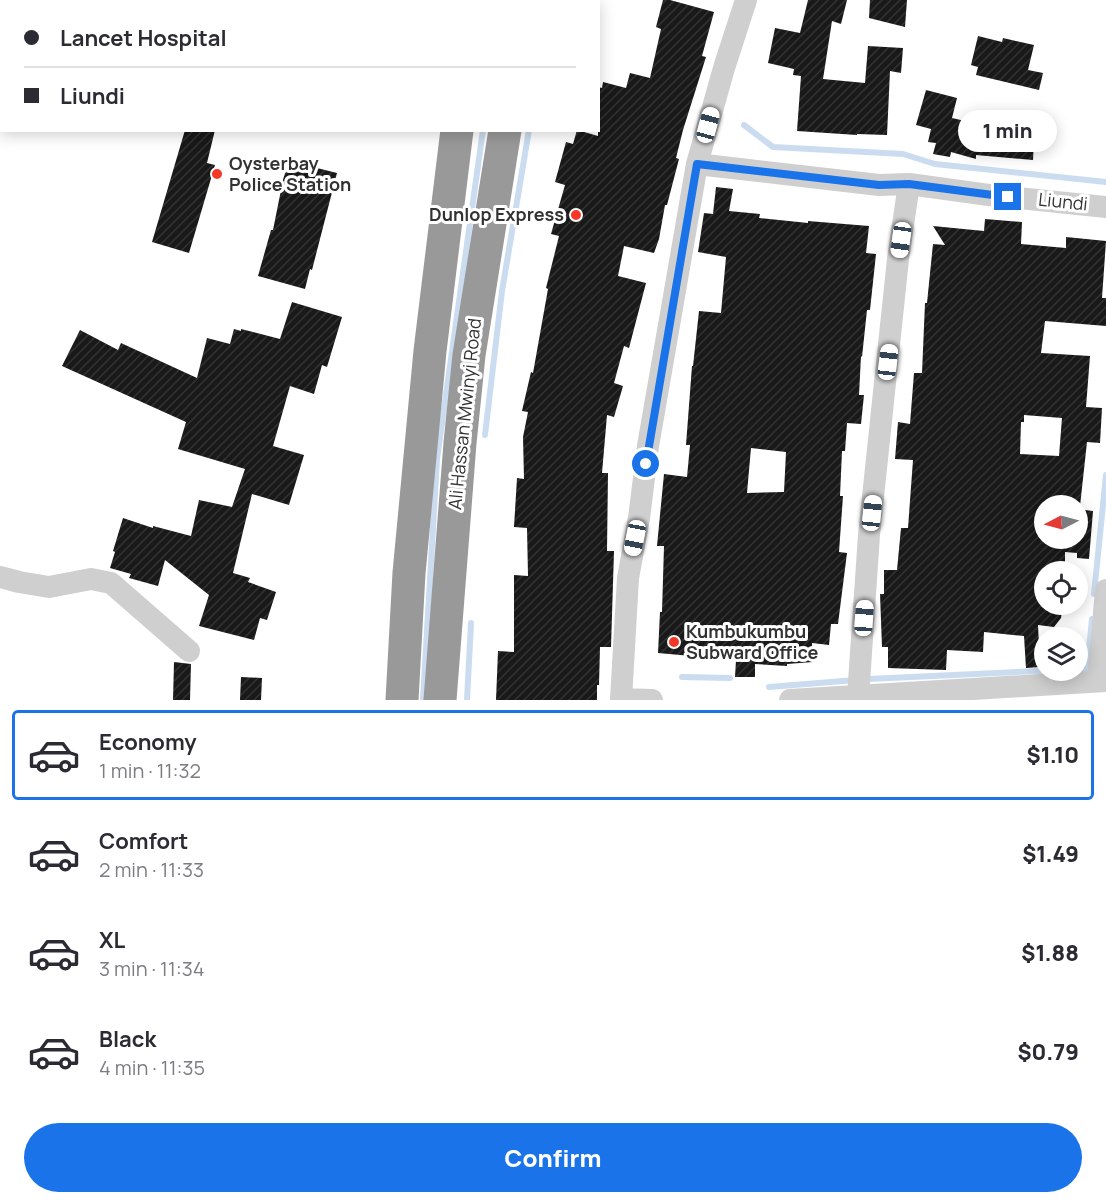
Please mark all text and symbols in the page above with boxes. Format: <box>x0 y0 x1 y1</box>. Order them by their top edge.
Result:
text: Lancet Hospital <box>60 23 227 53</box>
text: Liundi <box>60 81 125 111</box>
car <box>695 105 721 145</box>
callout: 1 min <box>958 110 1058 152</box>
text: 1 min <box>982 117 1033 144</box>
place label: Oysterbay Police Station <box>229 151 351 196</box>
marker: Oysterbay Police Station <box>210 167 224 181</box>
route end <box>994 183 1021 210</box>
street label: Liundi <box>1037 186 1089 216</box>
place label: Dunlop Express <box>429 202 564 226</box>
marker: Dunlop Express <box>569 208 583 222</box>
car <box>890 221 912 259</box>
street label: Ali Hassan Mwinyi Road <box>442 317 486 511</box>
car <box>877 343 899 381</box>
route start <box>632 450 659 477</box>
car <box>861 494 883 532</box>
north arrow <box>1034 495 1088 549</box>
map controls <box>1034 495 1088 681</box>
car <box>623 519 647 557</box>
button: locate <box>1034 561 1088 615</box>
car <box>854 599 874 637</box>
place label: Kumbukumbu Subward Office <box>686 619 819 664</box>
button: layers <box>1034 627 1088 681</box>
marker: Kumbukumbu Subward Office <box>667 635 681 649</box>
text: Economy <box>99 727 197 757</box>
icon: car <box>27 728 81 782</box>
text: $1.10 <box>1027 740 1079 770</box>
text: 1 min · 11:32 <box>99 757 201 784</box>
text: Comfort <box>99 826 188 856</box>
icon: car <box>27 827 81 881</box>
text: $1.49 <box>1022 839 1079 869</box>
text: 2 min · 11:33 <box>99 856 204 883</box>
text: XL <box>99 925 125 955</box>
icon: car <box>27 926 81 980</box>
text: $1.88 <box>1021 938 1079 968</box>
text: 3 min · 11:34 <box>99 955 205 982</box>
text: Black <box>99 1024 156 1054</box>
icon: car <box>27 1025 81 1079</box>
text: $0.79 <box>1017 1037 1079 1067</box>
text: 4 min · 11:35 <box>99 1054 205 1081</box>
button: Confirm <box>24 1123 1082 1192</box>

